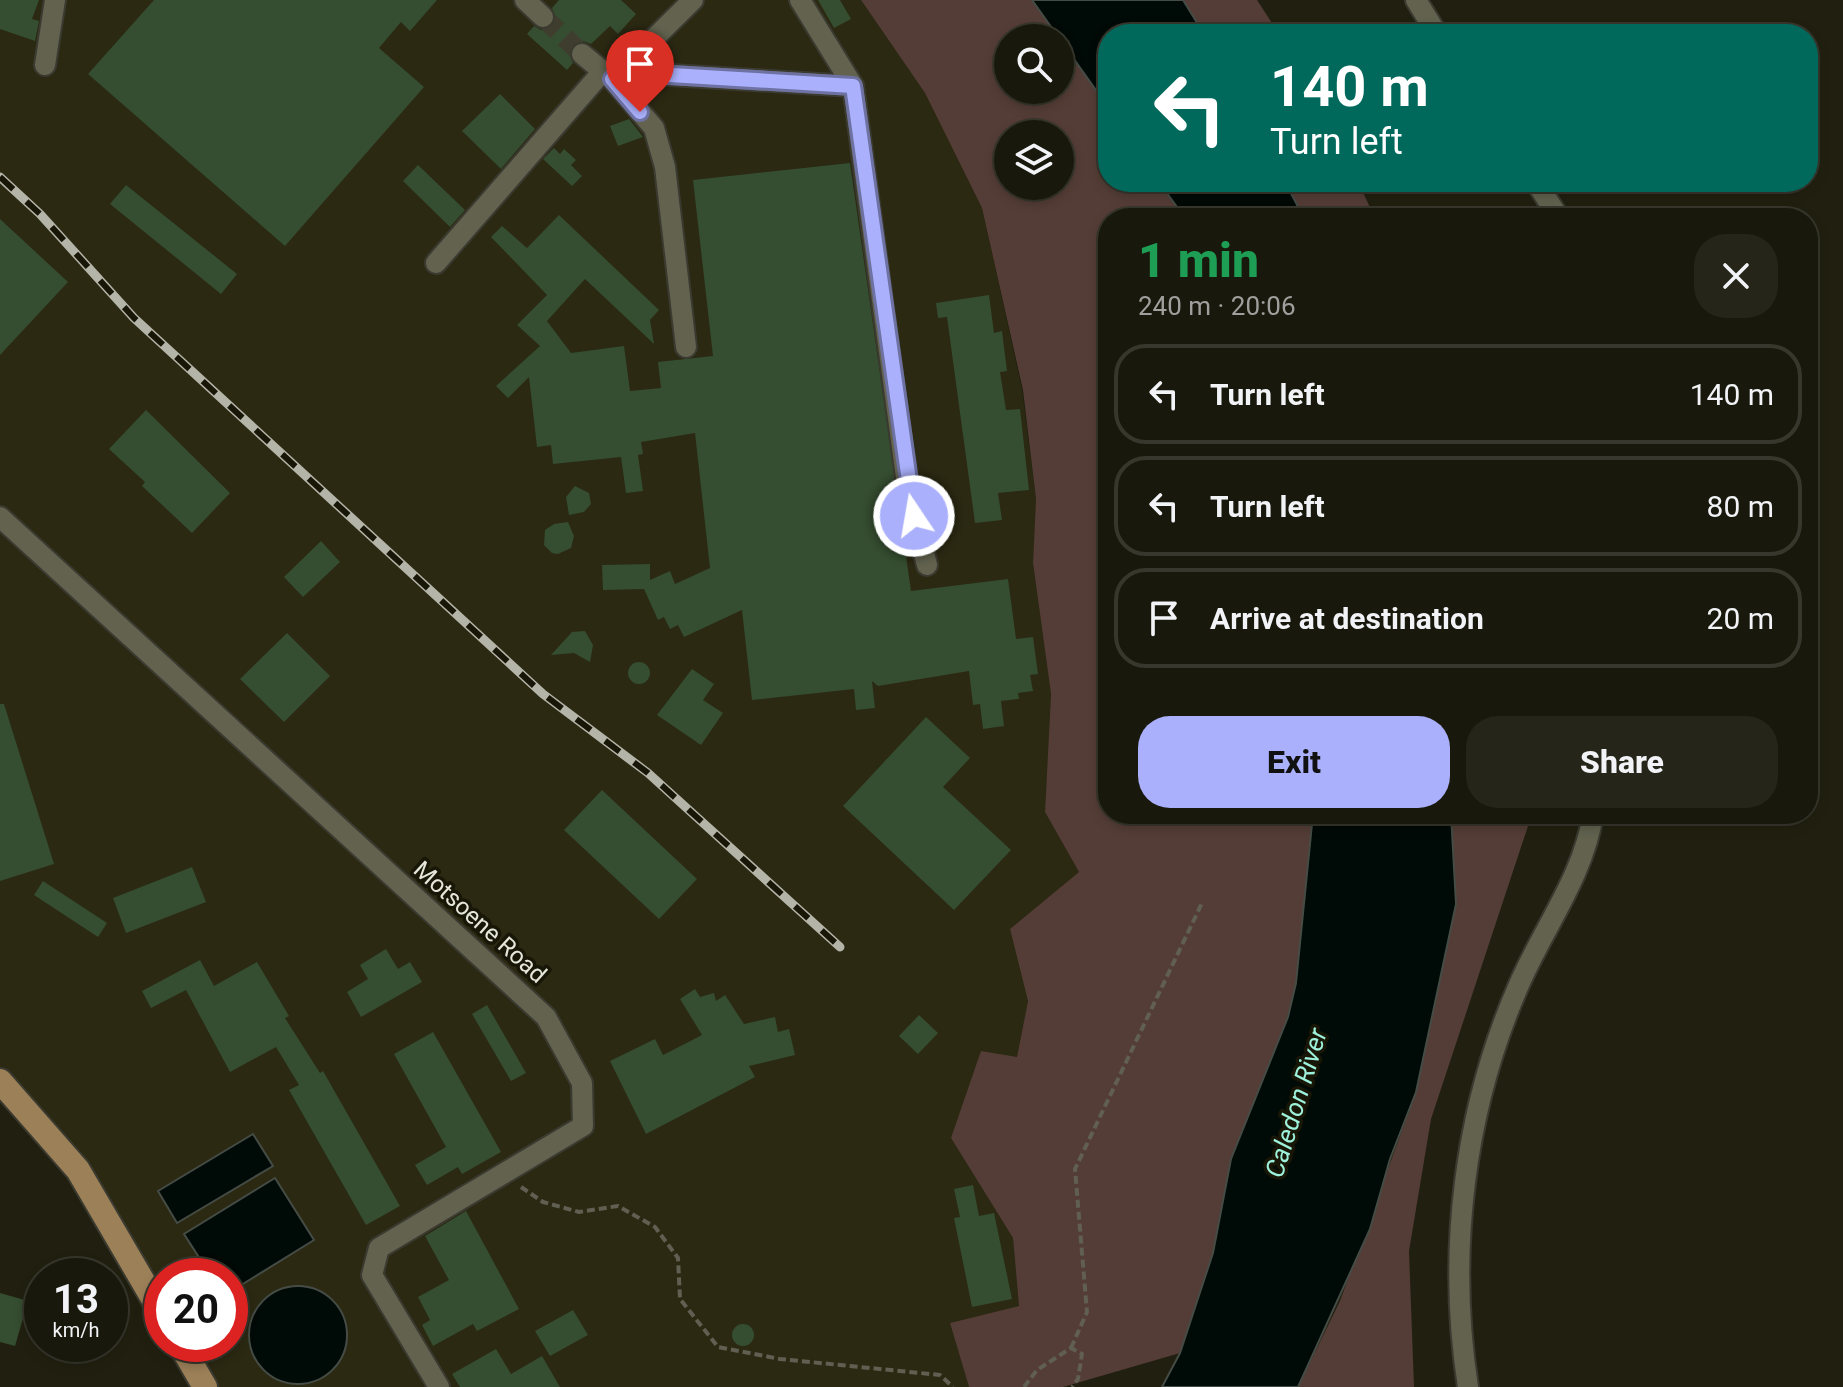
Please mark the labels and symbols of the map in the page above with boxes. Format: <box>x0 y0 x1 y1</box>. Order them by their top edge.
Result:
pin <box>606 30 674 112</box>
position arrow <box>872 474 956 558</box>
street label: Motsoene Road <box>408 855 552 989</box>
water label: Caledon River <box>1259 1023 1333 1181</box>
speed limit sign: 20 <box>144 1258 248 1362</box>

